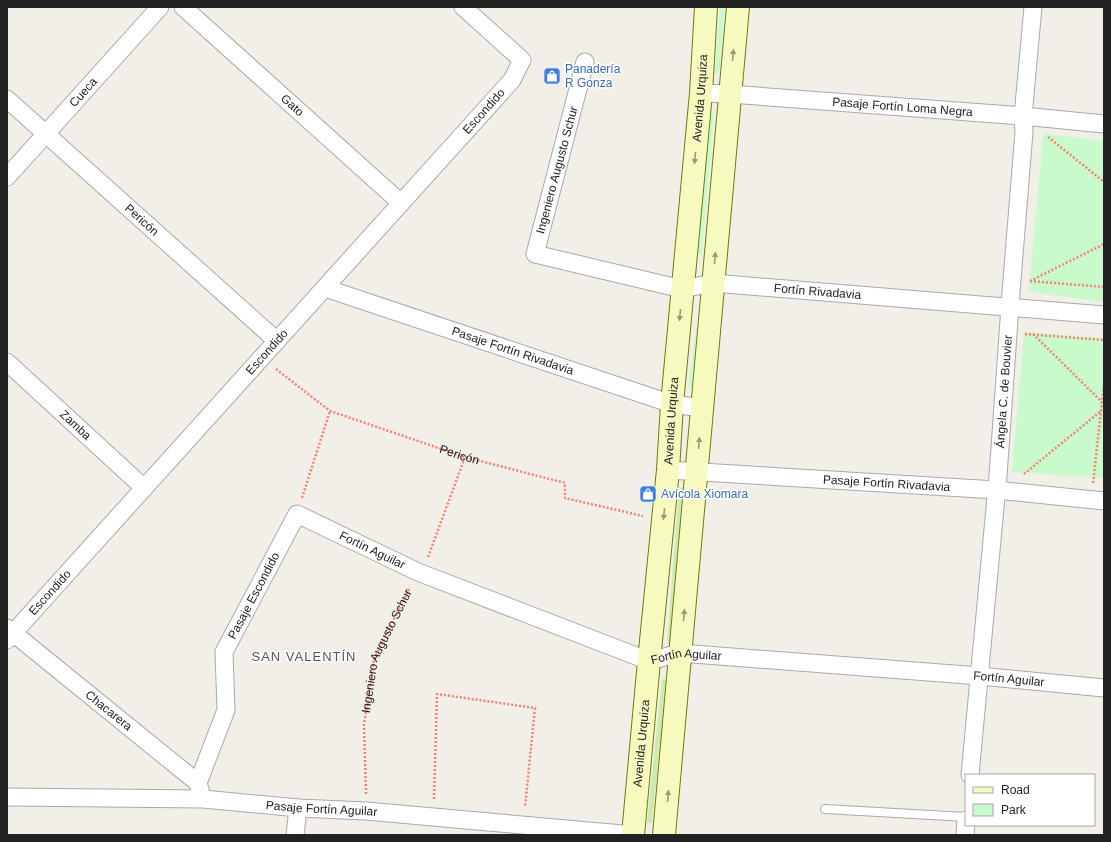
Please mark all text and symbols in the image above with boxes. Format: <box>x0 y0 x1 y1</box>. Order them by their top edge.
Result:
one-way arrow <box>730 49 737 61</box>
street label: Avenida Urquiza <box>689 54 710 143</box>
place label: Panadería R Gonza <box>565 62 621 90</box>
shop icon: Panadería R Gonza <box>542 66 562 86</box>
street label: Cueca <box>66 74 100 110</box>
street label: Escondido <box>460 85 508 137</box>
street label: Gato <box>278 91 307 119</box>
street label: Pasaje Fortín Loma Negra <box>832 95 974 119</box>
street label: Ingeniero Augusto Schur <box>533 105 581 235</box>
one-way arrow <box>691 152 698 164</box>
street label: Pericón <box>122 201 162 239</box>
one-way arrow <box>712 252 719 264</box>
street label: Fortín Rivadavia <box>773 281 862 302</box>
one-way arrow <box>676 309 683 321</box>
street label: Pasaje Fortín Rivadavia <box>450 324 576 378</box>
street label: Escondido <box>243 326 291 377</box>
street label: Ángela C. de Bouvier <box>992 334 1015 449</box>
street label: Avenida Urquiza <box>661 376 682 465</box>
street label: Zamba <box>57 407 94 443</box>
one-way arrow <box>696 437 702 449</box>
street label: Pericón <box>438 442 481 467</box>
street label: Pasaje Fortín Rivadavia <box>822 472 951 494</box>
shop icon: Avícola Xiomara <box>638 484 658 504</box>
place label: Avícola Xiomara <box>661 487 748 501</box>
one-way arrow <box>660 508 667 520</box>
street label: Fortín Aguilar <box>337 528 408 572</box>
street label: Pasaje Escondido <box>225 550 283 641</box>
street label: Escondido <box>26 567 74 618</box>
street label: Ingeniero Augusto Schur <box>359 587 415 714</box>
one-way arrow <box>680 609 687 621</box>
street label: Fortín Aguilar <box>649 646 722 667</box>
district label: SAN VALENTÍN <box>252 649 356 664</box>
street label: Fortín Aguilar <box>973 669 1045 689</box>
street label: Chacarera <box>83 687 135 734</box>
street label: Avenida Urquiza <box>630 699 652 788</box>
legend <box>965 774 1095 826</box>
text: Road <box>1001 783 1030 797</box>
one-way arrow <box>664 790 671 802</box>
street label: Pasaje Fortín Aguilar <box>265 798 378 819</box>
text: Park <box>1001 803 1027 817</box>

